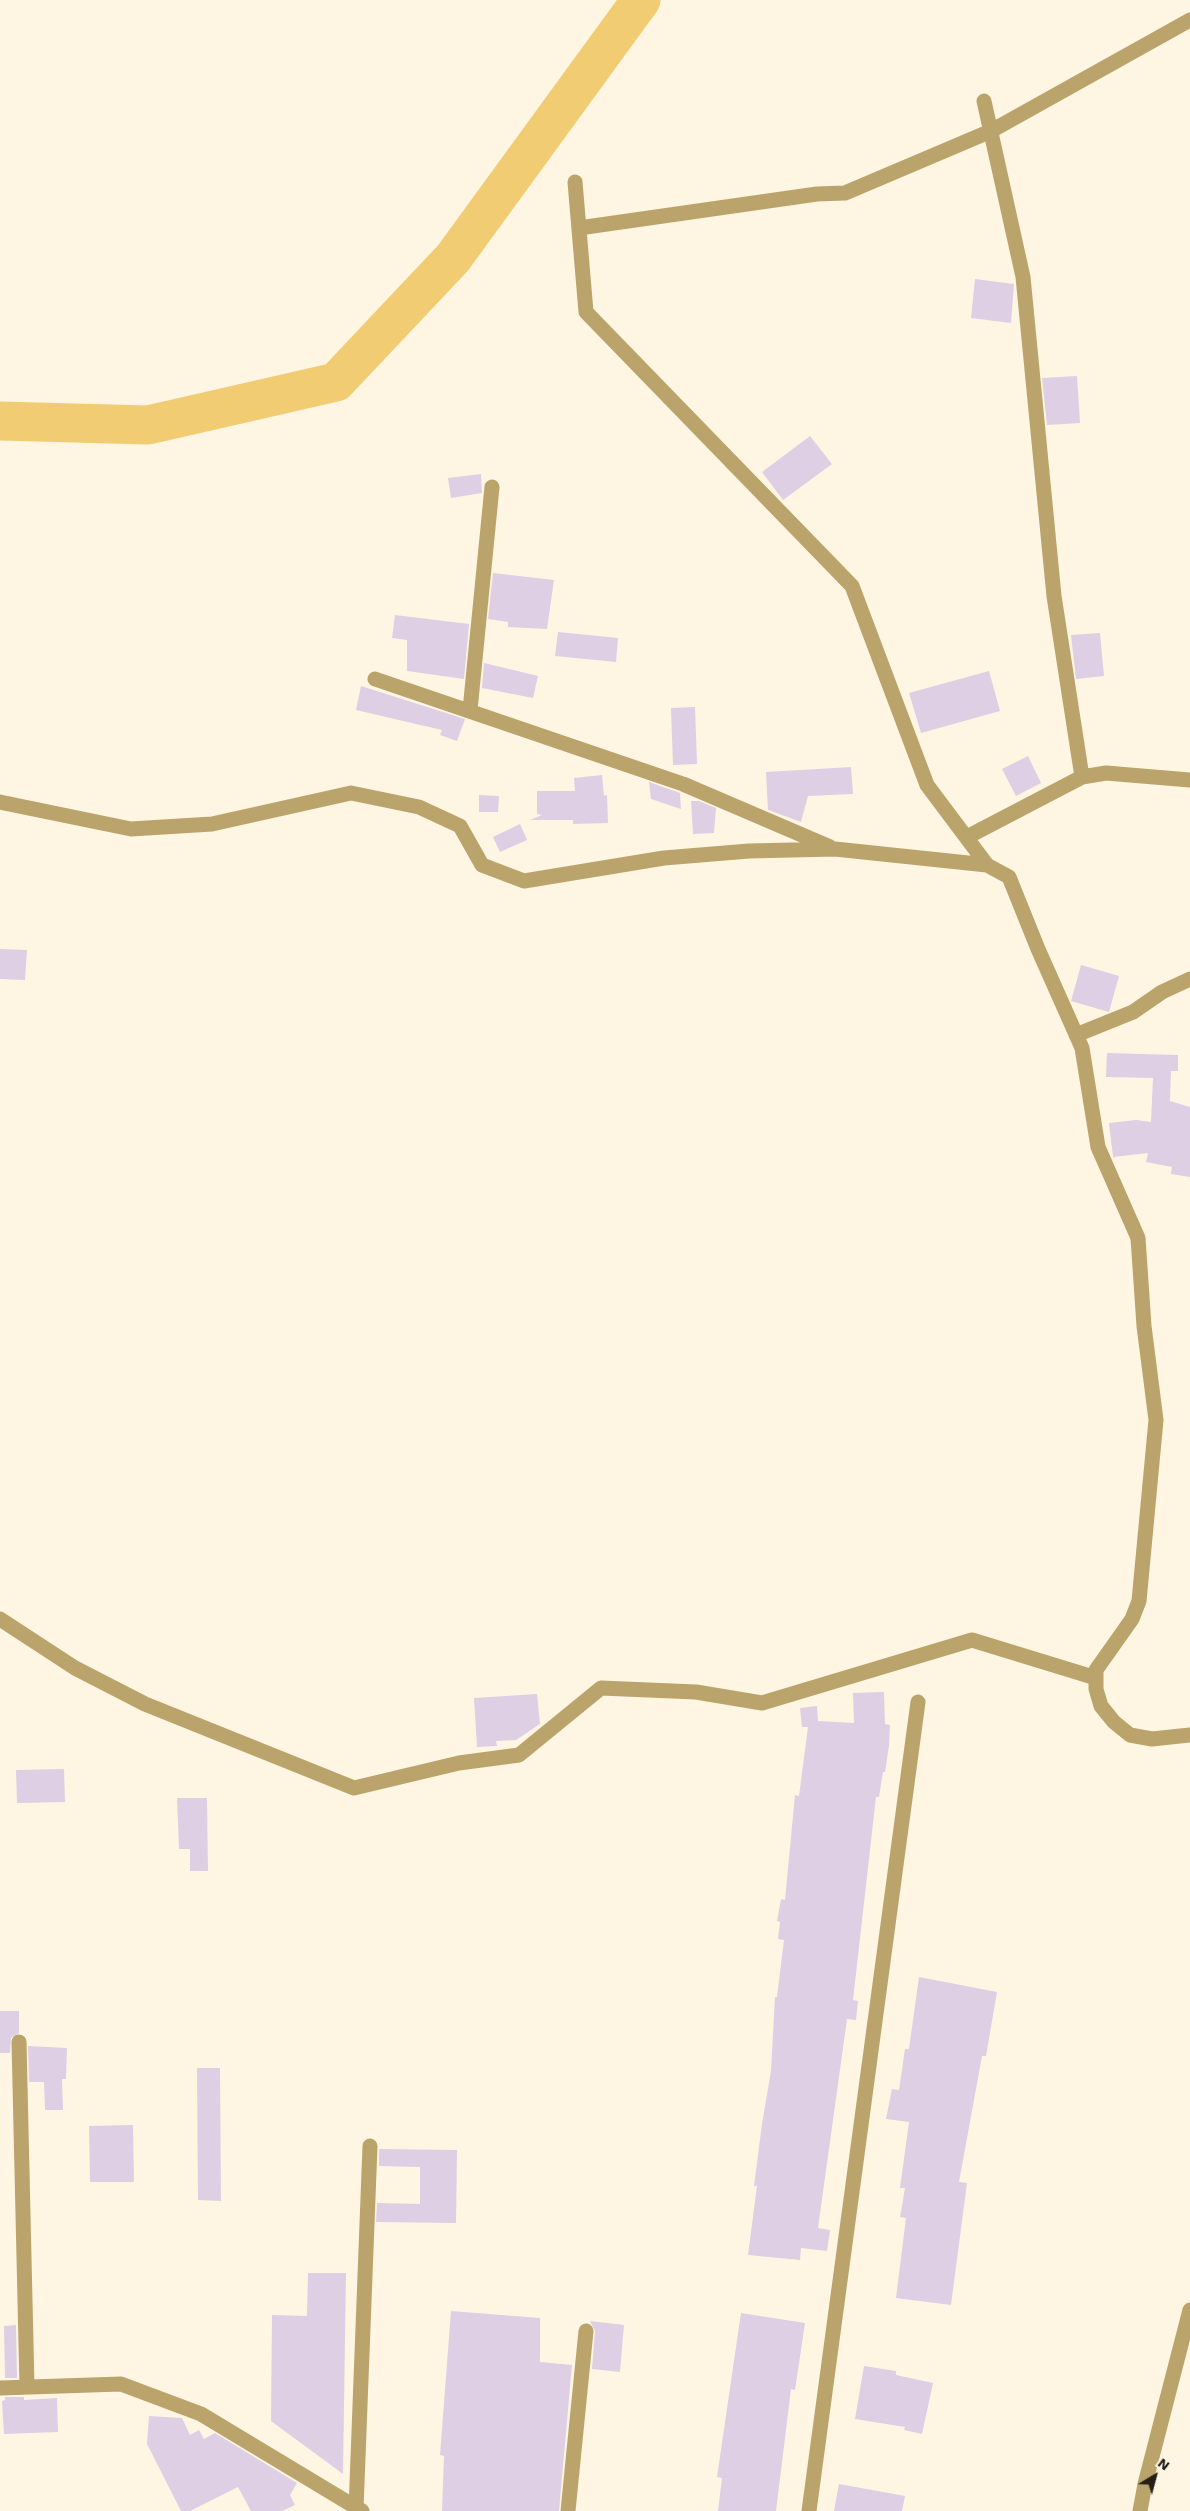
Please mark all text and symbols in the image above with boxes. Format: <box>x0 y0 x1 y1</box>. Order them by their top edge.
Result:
north arrow <box>1130 2451 1180 2501</box>
text: N <box>1155 2455 1173 2474</box>

